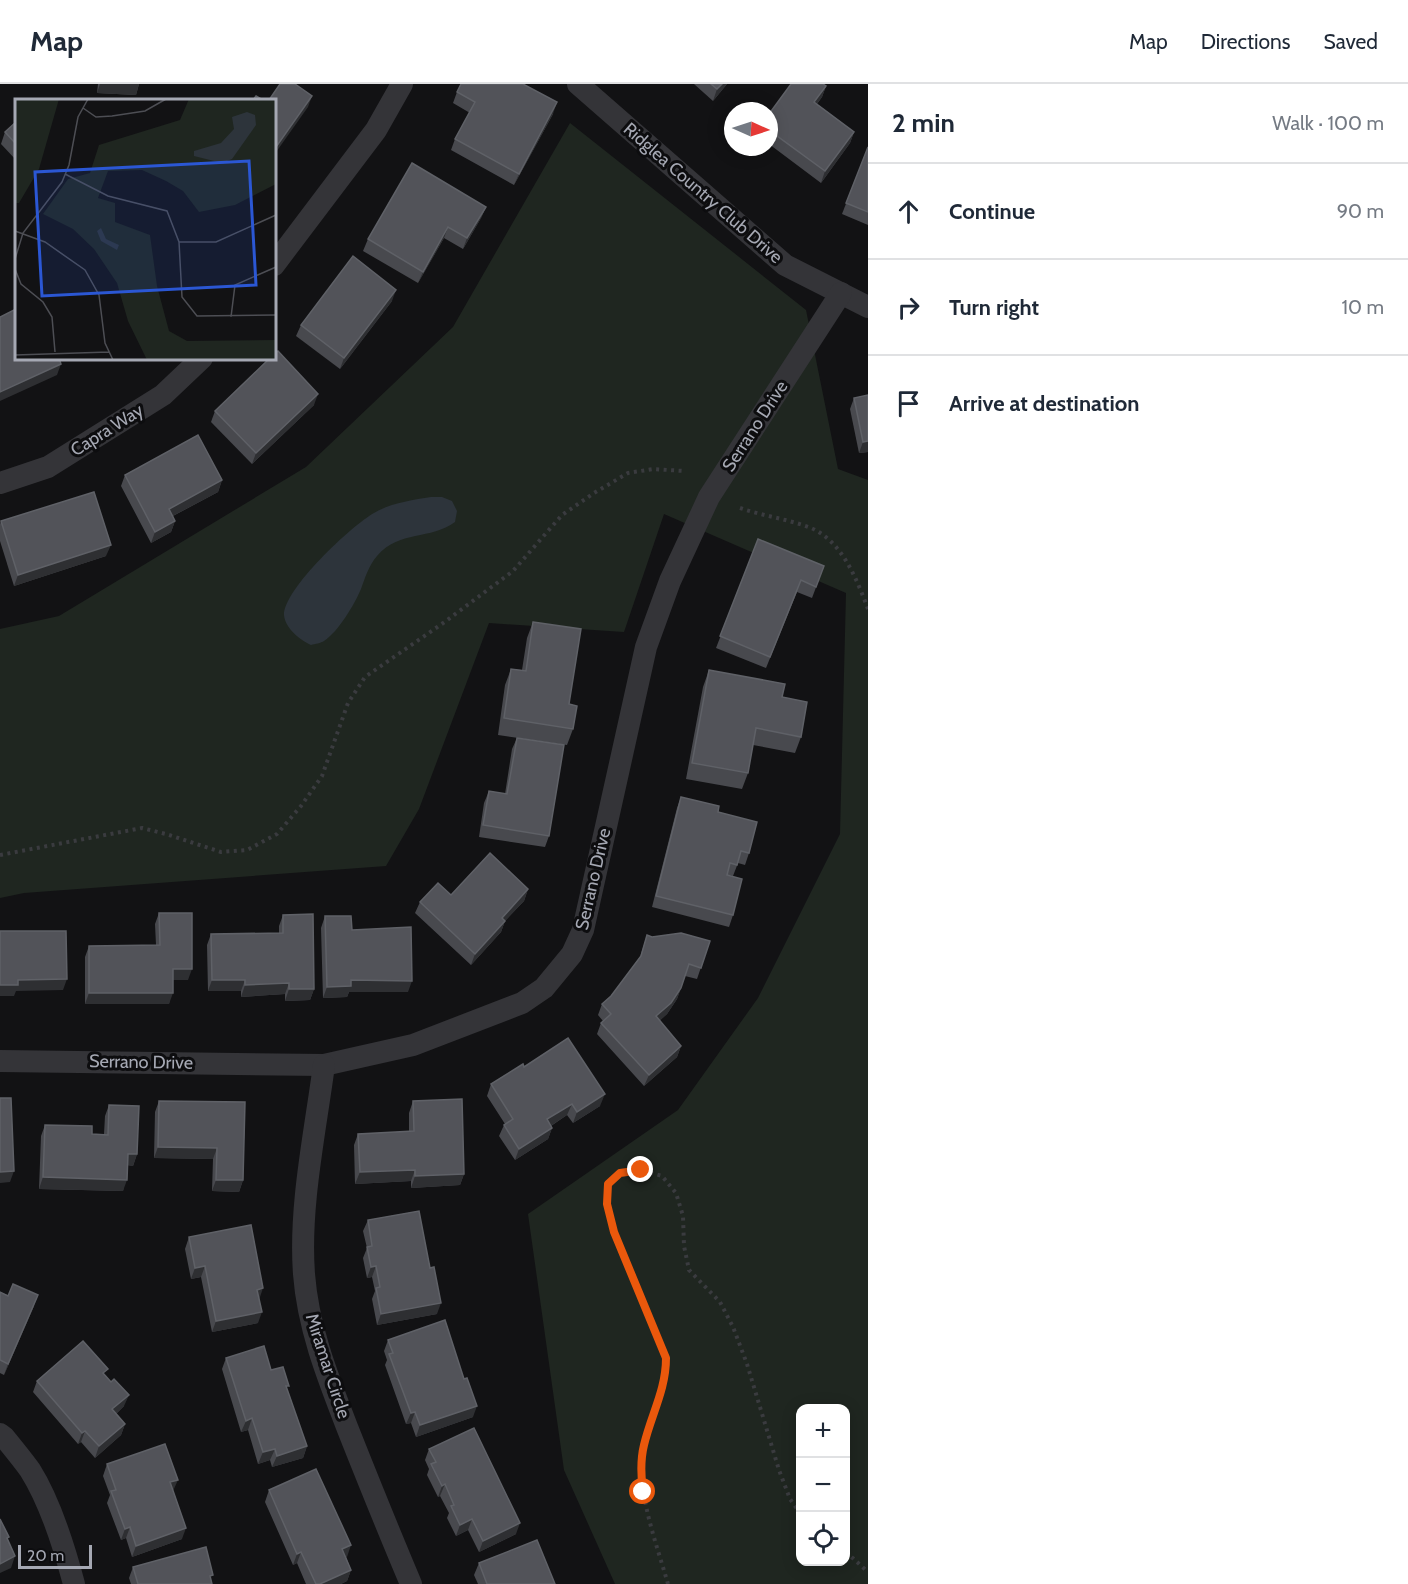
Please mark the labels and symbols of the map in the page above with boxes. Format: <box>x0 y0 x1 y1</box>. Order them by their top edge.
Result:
inset map <box>15 99 276 360</box>
north arrow <box>724 102 778 156</box>
street label: Ridglea Country Club Drive <box>619 118 787 268</box>
street label: Serrano Drive <box>717 376 793 476</box>
street label: Capra Way <box>67 399 147 461</box>
street label: Serrano Drive <box>571 826 615 932</box>
street label: Serrano Drive <box>89 1050 193 1074</box>
route end <box>627 1156 653 1182</box>
street label: Miramar Circle <box>301 1311 355 1421</box>
route start <box>629 1478 655 1504</box>
scale bar <box>18 1542 92 1570</box>

